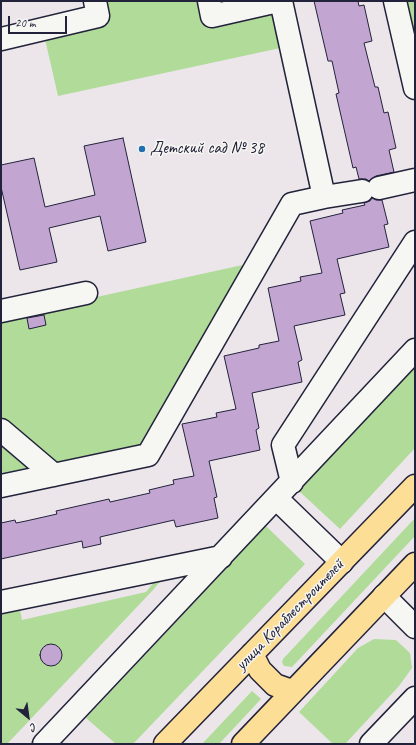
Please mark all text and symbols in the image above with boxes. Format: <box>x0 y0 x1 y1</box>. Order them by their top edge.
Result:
scale bar <box>10 8 69 34</box>
text: 20 m <box>15 15 35 31</box>
place label: Детский сад № 38 <box>150 139 264 159</box>
marker: Детский сад № 38 <box>137 144 147 154</box>
street label: улица Кораблестроителей <box>231 555 349 675</box>
north arrow <box>8 697 48 737</box>
text: С <box>28 720 40 735</box>

